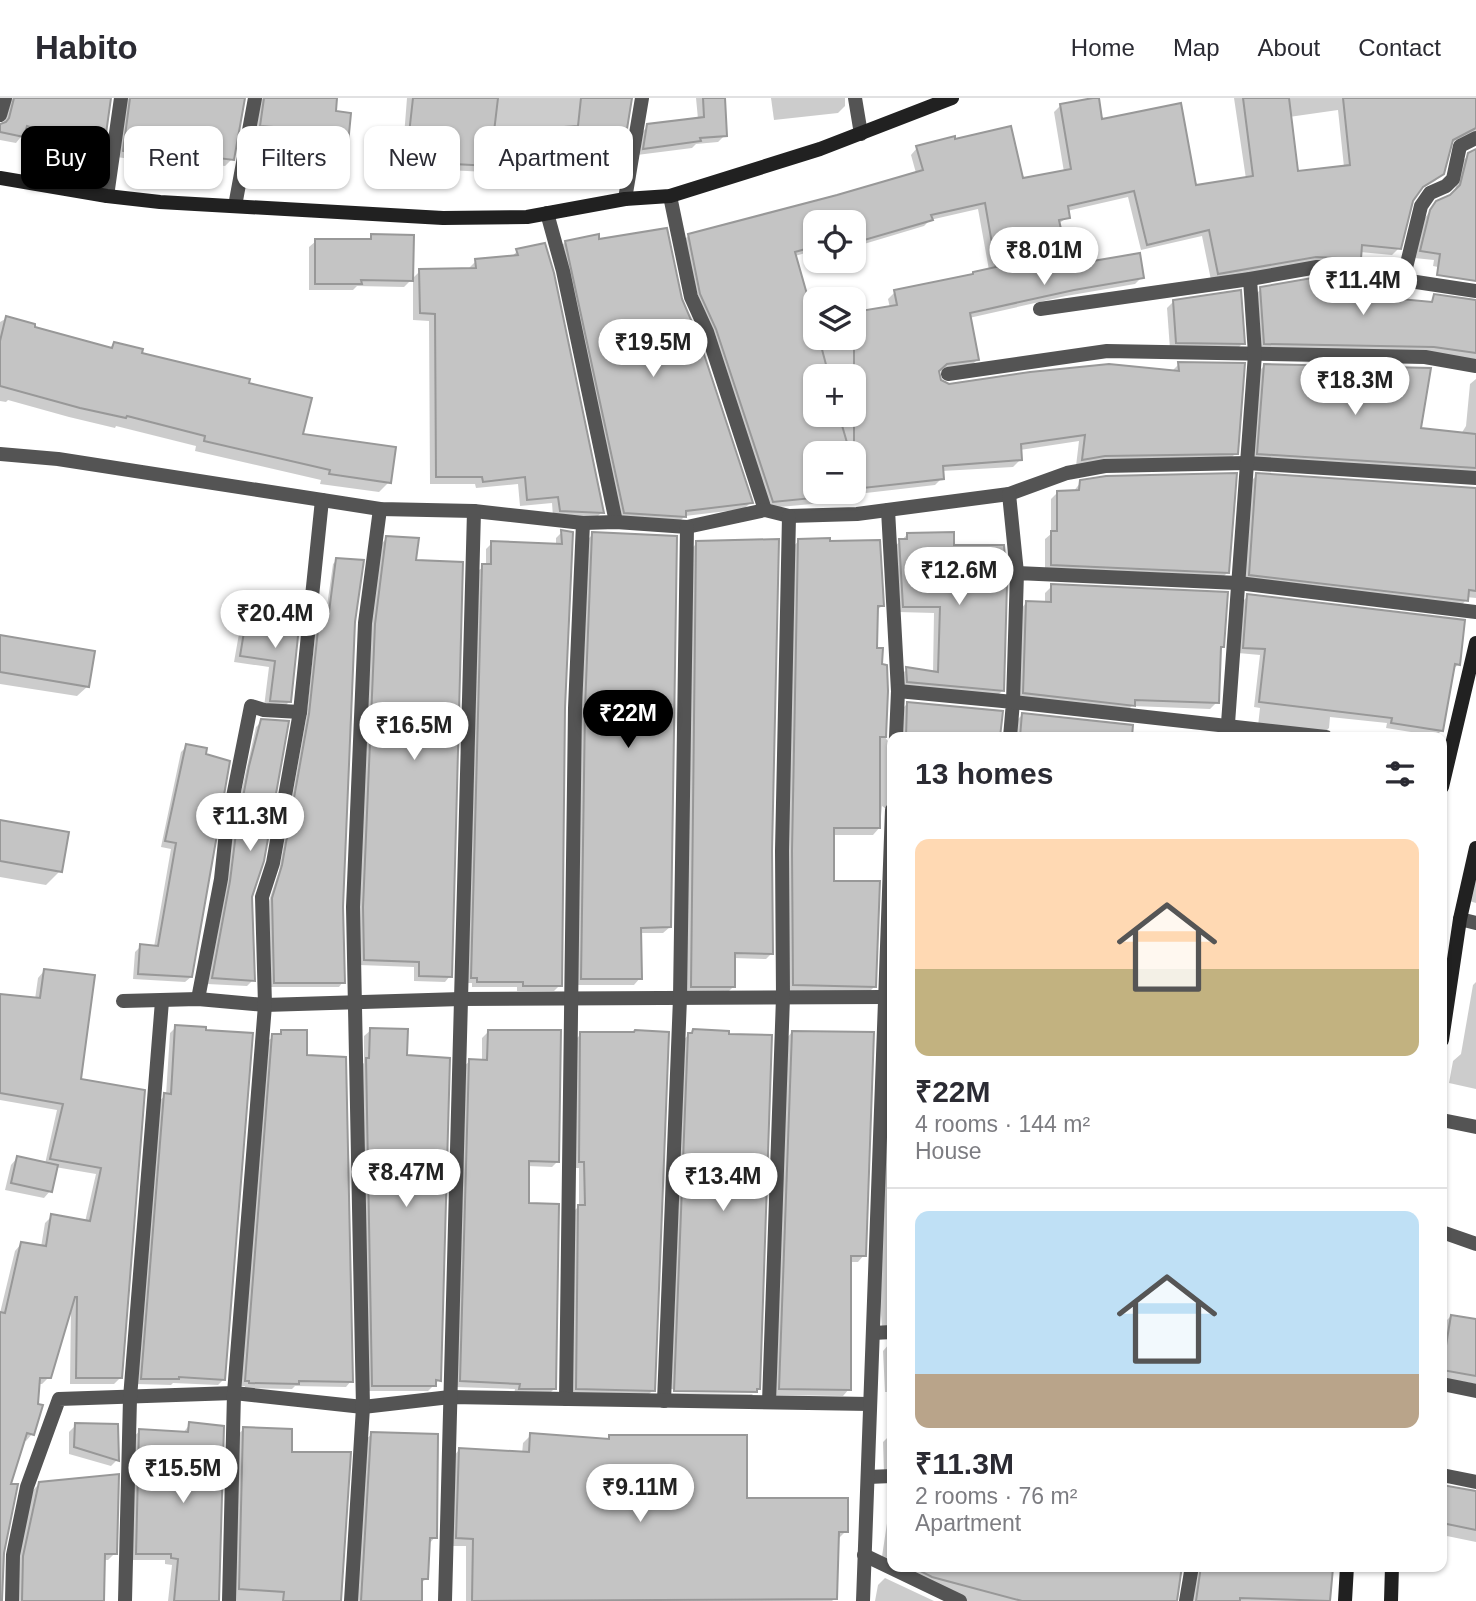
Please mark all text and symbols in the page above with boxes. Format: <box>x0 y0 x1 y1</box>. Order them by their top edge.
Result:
text: Habito <box>35 29 138 66</box>
text: Home <box>1071 34 1135 61</box>
text: Map <box>1173 34 1220 61</box>
text: About <box>1258 34 1320 61</box>
text: Contact <box>1358 34 1441 61</box>
chip: Buy <box>21 126 110 189</box>
chip: Rent <box>124 126 223 189</box>
chip: Filters <box>237 126 350 189</box>
chip: New <box>364 126 460 189</box>
chip: Apartment <box>474 126 633 189</box>
map controls <box>803 210 866 504</box>
button: locate <box>803 210 866 273</box>
pin: ₹8.01M <box>987 228 1101 287</box>
text: ₹8.01M <box>1005 237 1083 263</box>
pin: ₹11.4M <box>1306 258 1420 317</box>
text: ₹11.4M <box>1325 267 1401 293</box>
button: layers <box>803 287 866 350</box>
pin: ₹19.5M <box>596 320 710 379</box>
text: ₹19.5M <box>614 329 692 355</box>
pin: ₹18.3M <box>1298 358 1412 417</box>
button: + <box>803 364 866 427</box>
text: ₹18.3M <box>1316 367 1394 393</box>
button: − <box>803 441 866 504</box>
pin: ₹12.6M <box>902 547 1016 607</box>
text: ₹12.6M <box>920 557 998 583</box>
pin: ₹20.4M <box>218 590 332 650</box>
text: ₹20.4M <box>236 600 314 626</box>
pin: ₹22M <box>587 690 669 750</box>
text: ₹22M <box>599 700 657 726</box>
pin: ₹16.5M <box>357 702 471 762</box>
text: ₹16.5M <box>375 712 453 738</box>
icon: filters <box>1381 755 1419 793</box>
text: 13 homes <box>915 757 1053 790</box>
pin: ₹11.3M <box>193 794 307 853</box>
text: ₹11.3M <box>212 803 288 829</box>
icon: home <box>1104 884 1230 1010</box>
text: ₹22M <box>915 1075 991 1108</box>
text: 4 rooms · 144 m² <box>915 1111 1090 1137</box>
text: House <box>915 1138 981 1164</box>
pin: ₹8.47M <box>349 1150 463 1209</box>
pin: ₹13.4M <box>666 1154 780 1213</box>
text: ₹8.47M <box>367 1159 445 1185</box>
text: ₹13.4M <box>684 1163 762 1189</box>
icon: home <box>1104 1256 1230 1382</box>
pin: ₹15.5M <box>126 1446 240 1505</box>
text: ₹11.3M <box>915 1447 1014 1480</box>
text: ₹15.5M <box>144 1455 222 1481</box>
pin: ₹9.11M <box>583 1464 697 1524</box>
text: ₹9.11M <box>602 1474 678 1500</box>
text: 2 rooms · 76 m² <box>915 1483 1077 1509</box>
text: Apartment <box>915 1510 1021 1536</box>

